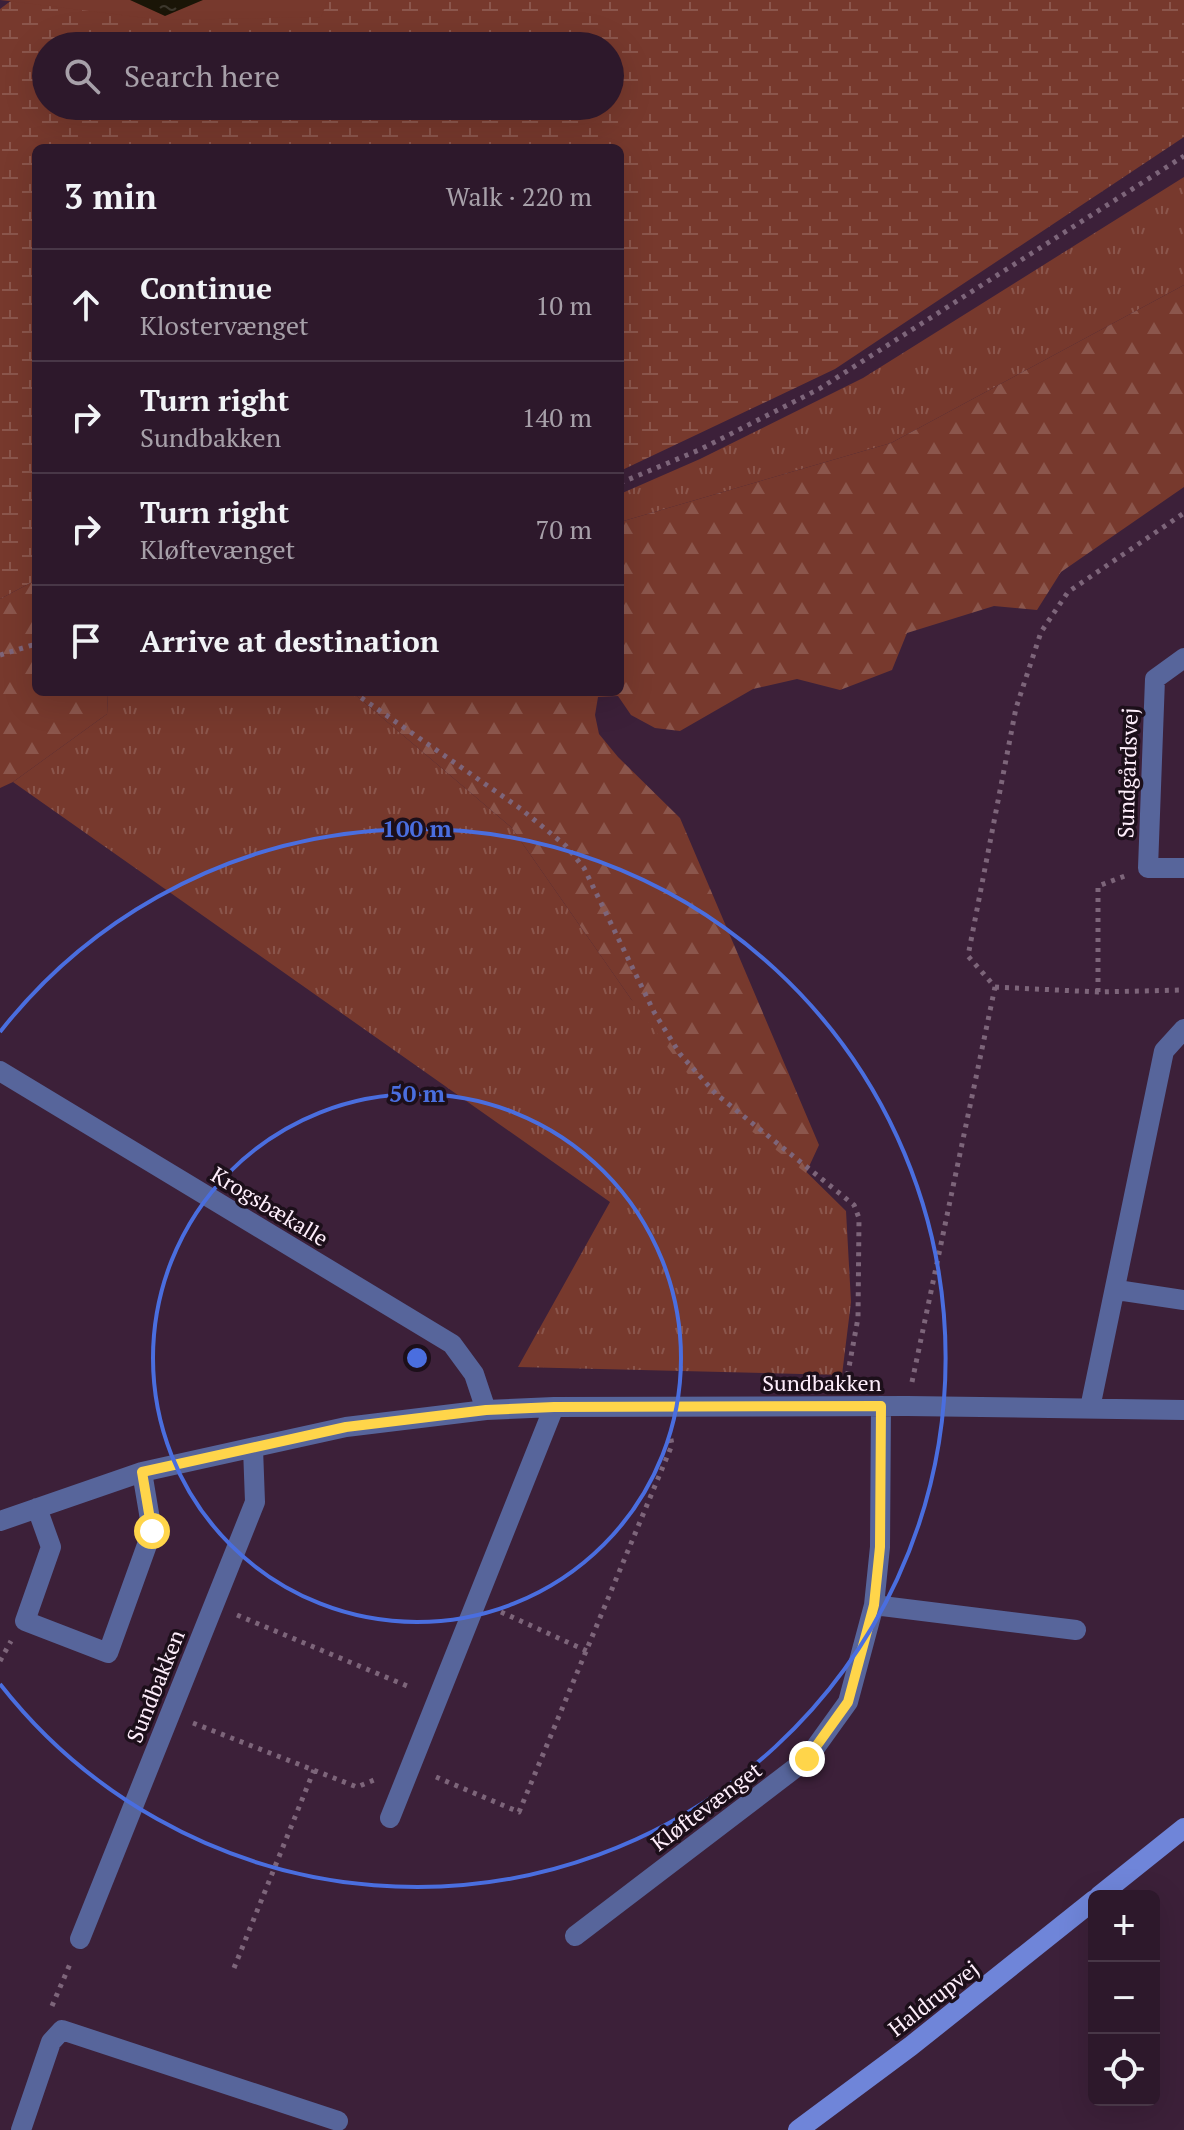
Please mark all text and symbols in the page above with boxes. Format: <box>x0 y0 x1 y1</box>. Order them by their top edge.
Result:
search box <box>32 32 624 120</box>
icon: search <box>60 54 104 98</box>
text: Search here <box>124 56 280 96</box>
text: 3 min <box>64 174 157 219</box>
text: Walk · 220 m <box>446 179 592 213</box>
text: Continue <box>140 268 272 308</box>
icon: ahead <box>64 283 108 327</box>
text: 10 m <box>536 288 592 322</box>
text: Klostervænget <box>140 308 309 342</box>
text: Turn right <box>140 380 289 420</box>
icon: right <box>64 395 108 439</box>
text: 140 m <box>522 400 592 434</box>
text: Sundbakken <box>140 420 281 454</box>
text: Turn right <box>140 492 289 532</box>
icon: right <box>64 507 108 551</box>
text: 70 m <box>536 512 592 546</box>
text: Kløftevænget <box>140 532 295 566</box>
icon: arrive <box>64 619 108 663</box>
text: Arrive at destination <box>140 621 439 661</box>
street label: Sundgårdsvej <box>1110 707 1144 839</box>
text: 100 m <box>382 812 452 844</box>
text: 50 m <box>389 1077 445 1109</box>
street label: Krogsbækalle <box>206 1160 334 1252</box>
centre of rings <box>403 1344 431 1372</box>
street label: Sundbakken <box>762 1368 882 1397</box>
route start <box>134 1513 170 1549</box>
street label: Sundbakken <box>119 1625 191 1747</box>
route end <box>789 1741 825 1777</box>
street label: Kløftevænget <box>645 1755 767 1857</box>
map controls <box>1088 1890 1160 2106</box>
button: + <box>1088 1890 1160 1962</box>
street label: Haldrupvej <box>882 1954 984 2042</box>
button: − <box>1088 1962 1160 2034</box>
button: locate <box>1088 2034 1160 2106</box>

